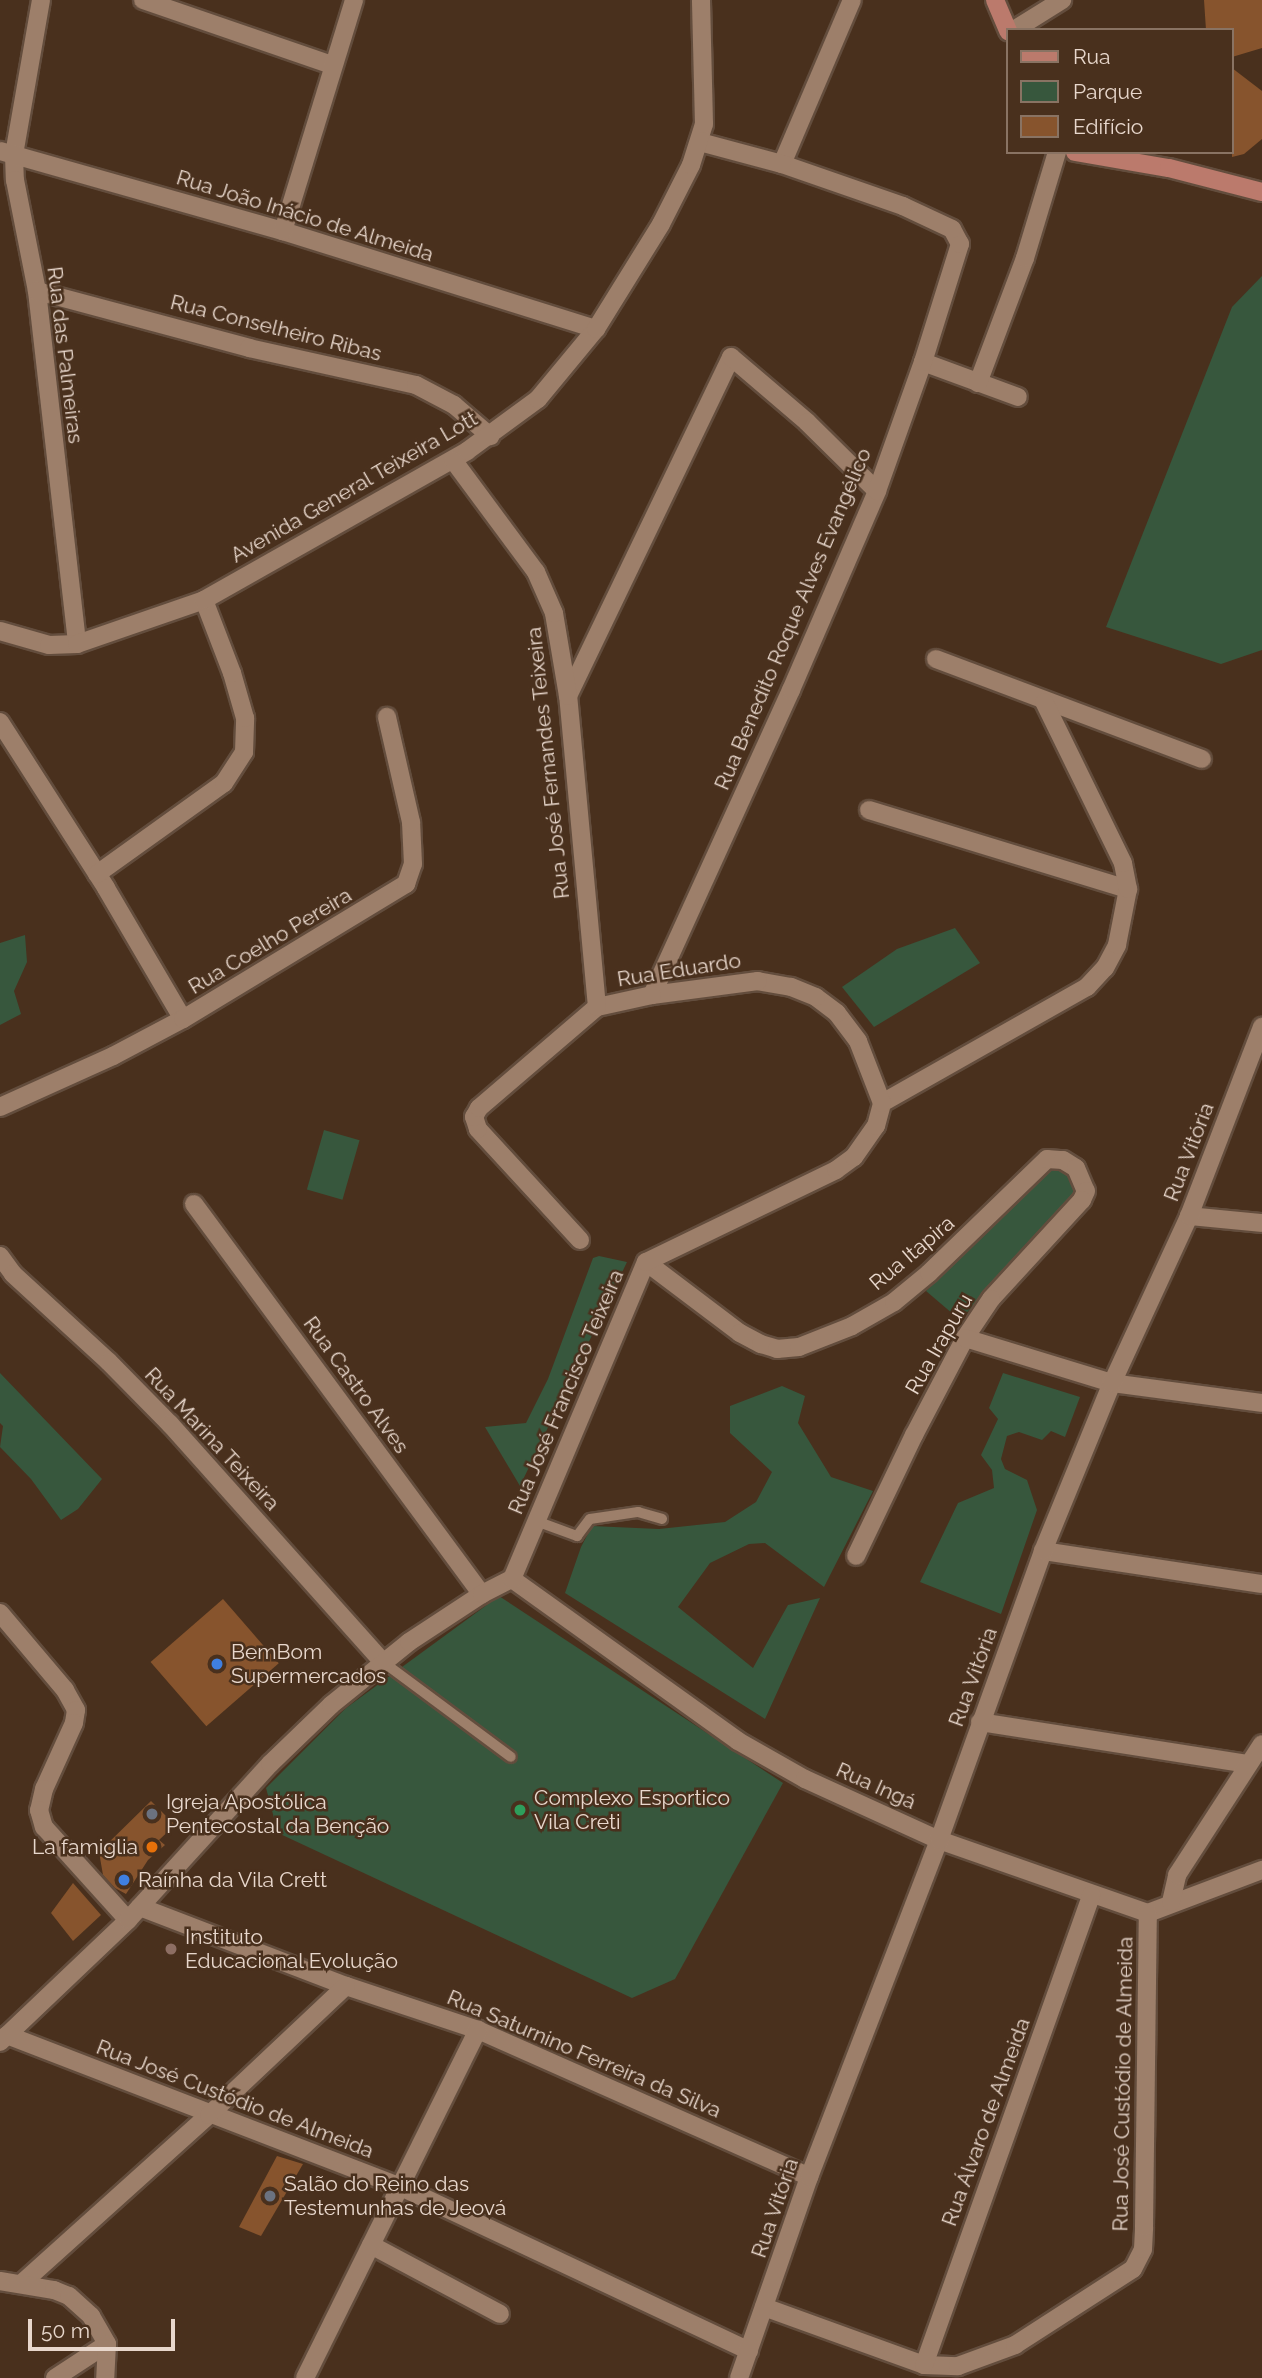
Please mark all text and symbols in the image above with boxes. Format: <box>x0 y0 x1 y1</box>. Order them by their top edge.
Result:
legend <box>1006 28 1234 154</box>
text: Rua <box>1073 44 1110 69</box>
text: Parque <box>1073 79 1142 104</box>
text: Edifício <box>1073 114 1143 139</box>
street label: Rua João Inácio de Almeida <box>173 165 437 267</box>
street label: Rua das Palmeiras <box>42 265 88 445</box>
street label: Rua Conselheiro Ribas <box>168 290 384 366</box>
street label: Avenida General Teixeira Lott <box>226 406 482 568</box>
street label: Rua Benedito Roque Alves Evangélico <box>709 444 877 794</box>
street label: Rua José Fernandes Teixeira <box>521 625 575 901</box>
street label: Rua Coelho Pereira <box>184 882 356 1000</box>
street label: Rua Eduardo <box>615 948 743 992</box>
street label: Rua Vitória <box>1159 1099 1219 1205</box>
street label: Rua Itapira <box>865 1210 959 1296</box>
street label: Rua José Francisco Teixeira <box>503 1265 629 1519</box>
street label: Rua Irapuru <box>900 1289 978 1399</box>
street label: Rua Castro Alves <box>298 1311 414 1459</box>
street label: Rua Marina Teixeira <box>139 1362 285 1516</box>
street label: Rua Vitória <box>943 1624 1003 1730</box>
place label: BemBom Supermercados <box>231 1639 386 1689</box>
marker: BemBom Supermercados <box>209 1656 225 1672</box>
street label: Rua Ingá <box>832 1757 920 1815</box>
place label: Complexo Esportico Vila Creti <box>534 1785 730 1835</box>
place label: Igreja Apostólica Pentecostal da Benção <box>166 1789 390 1839</box>
marker: Complexo Esportico Vila Creti <box>512 1802 528 1818</box>
marker: Igreja Apostólica Pentecostal da Benção <box>144 1806 160 1822</box>
place label: La famiglia <box>32 1834 138 1860</box>
marker: La famiglia <box>144 1839 160 1855</box>
place label: Raínha da Vila Crett <box>138 1867 328 1893</box>
marker: Raínha da Vila Crett <box>116 1872 132 1888</box>
place label: Instituto Educacional Evolução <box>185 1924 399 1974</box>
street label: Rua José Custódio de Almeida <box>1108 1936 1138 2232</box>
marker: Instituto Educacional Evolução <box>163 1941 179 1957</box>
street label: Rua Saturnino Ferreira da Silva <box>443 1985 725 2123</box>
street label: Rua Álvaro de Almeida <box>936 2014 1036 2230</box>
street label: Rua José Custódio de Almeida <box>92 2034 378 2164</box>
street label: Rua Vitória <box>746 2155 804 2261</box>
place label: Salão do Reino das Testemunhas de Jeová <box>284 2171 507 2221</box>
marker: Salão do Reino das Testemunhas de Jeová <box>262 2188 278 2204</box>
scale bar <box>32 2304 178 2348</box>
text: 50 m <box>41 2318 90 2343</box>

